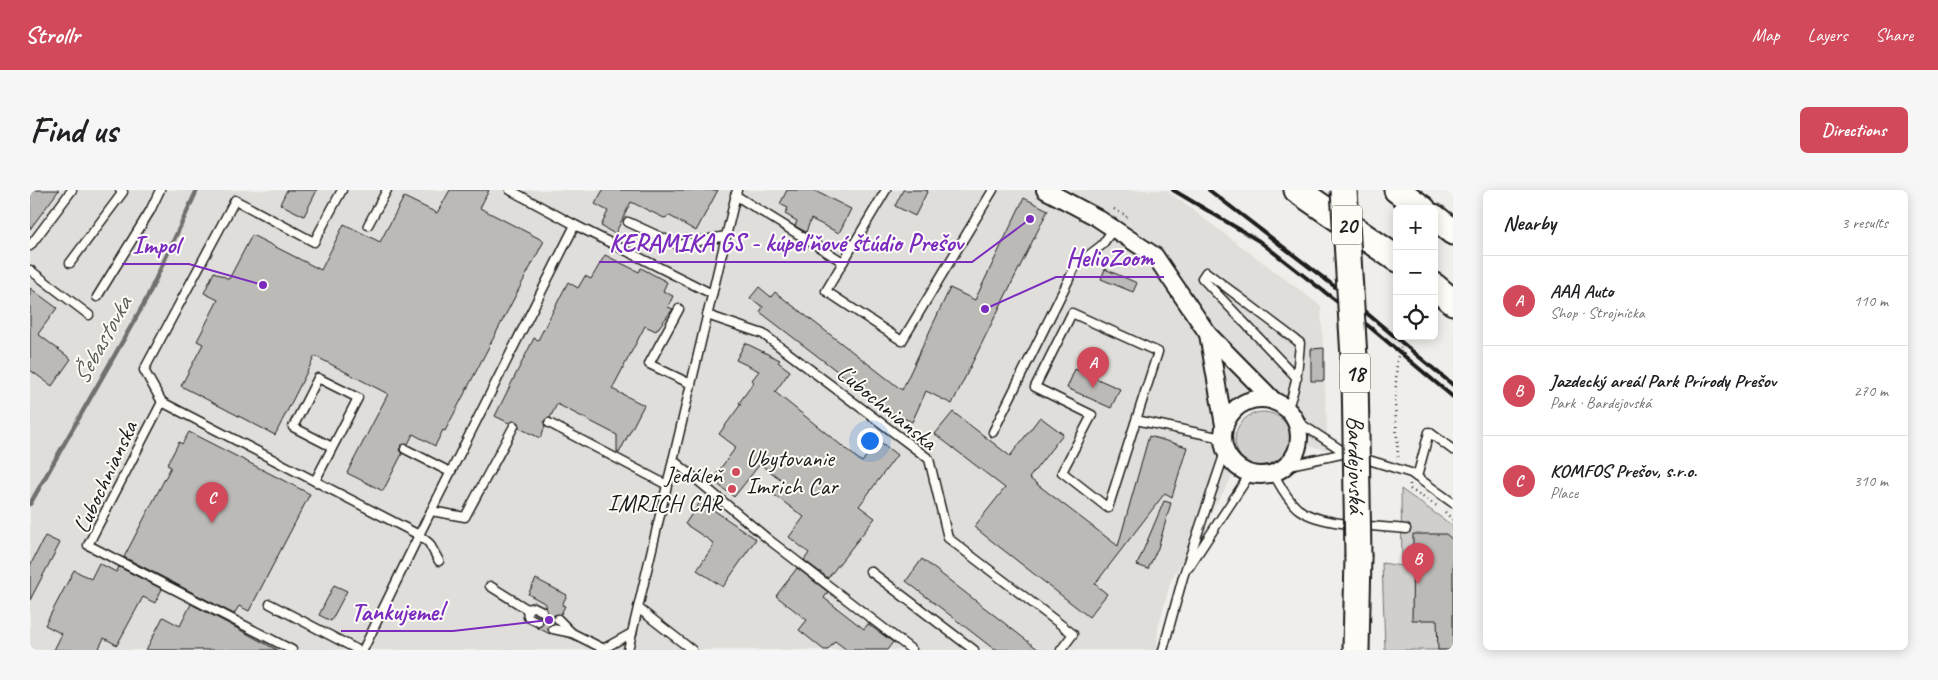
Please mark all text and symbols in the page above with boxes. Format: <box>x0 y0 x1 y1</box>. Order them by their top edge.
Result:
text: Strollr <box>25 20 80 50</box>
text: Map <box>1752 24 1780 46</box>
text: Layers <box>1808 24 1847 46</box>
text: Share <box>1875 24 1913 46</box>
button: Directions <box>1800 107 1908 153</box>
text: Find us <box>30 108 117 153</box>
road number: 20 <box>1332 205 1362 244</box>
map controls <box>1393 205 1438 340</box>
button: + <box>1393 205 1438 250</box>
text: Nearby <box>1503 210 1556 236</box>
text: 3 results <box>1841 213 1888 233</box>
callout: KERAMIKA GS - kúpeľňové štúdio Prešov <box>599 222 972 262</box>
callout: Impol <box>122 224 189 264</box>
text: KERAMIKA GS - kúpeľňové štúdio Prešov <box>609 227 966 259</box>
text: Impol <box>132 229 184 261</box>
callout: HelioZoom <box>1056 237 1164 277</box>
text: HelioZoom <box>1066 242 1156 274</box>
button: − <box>1393 250 1438 295</box>
text: AAA Auto <box>1550 279 1613 303</box>
water label: Šebastovka <box>65 289 140 390</box>
text: A <box>1515 291 1523 311</box>
text: 110 m <box>1854 291 1888 311</box>
button: locate <box>1393 295 1438 340</box>
text: Shop · Strojnícka <box>1550 303 1645 323</box>
pin: A <box>1077 347 1109 388</box>
road number: 18 <box>1340 354 1370 392</box>
street label: Ľubochnianska <box>831 358 944 457</box>
text: Jazdecký areál Park Prírody Prešov <box>1550 369 1776 393</box>
text: B <box>1515 381 1523 401</box>
text: 270 m <box>1854 381 1888 401</box>
text: Park · Bardejovská <box>1550 393 1651 413</box>
street label: Ľubochnianska <box>66 415 145 538</box>
street label: Bardejovská <box>1341 416 1372 516</box>
your location <box>857 428 883 454</box>
place label: Ubytovanie Imrich Car <box>746 443 840 501</box>
text: KOMFOS Prešov, s.r.o. <box>1550 459 1697 483</box>
place label: Jedáleň IMRICH CAR <box>608 460 724 518</box>
marker: Ubytovanie Imrich Car <box>730 466 742 478</box>
text: C <box>1515 471 1523 491</box>
text: 310 m <box>1854 471 1888 491</box>
pin: C <box>196 482 228 523</box>
marker: Jedáleň IMRICH CAR <box>726 483 738 495</box>
text: Place <box>1550 483 1578 503</box>
pin: B <box>1402 543 1434 584</box>
callout: Tankujeme! <box>341 591 453 631</box>
text: Tankujeme! <box>351 596 449 628</box>

